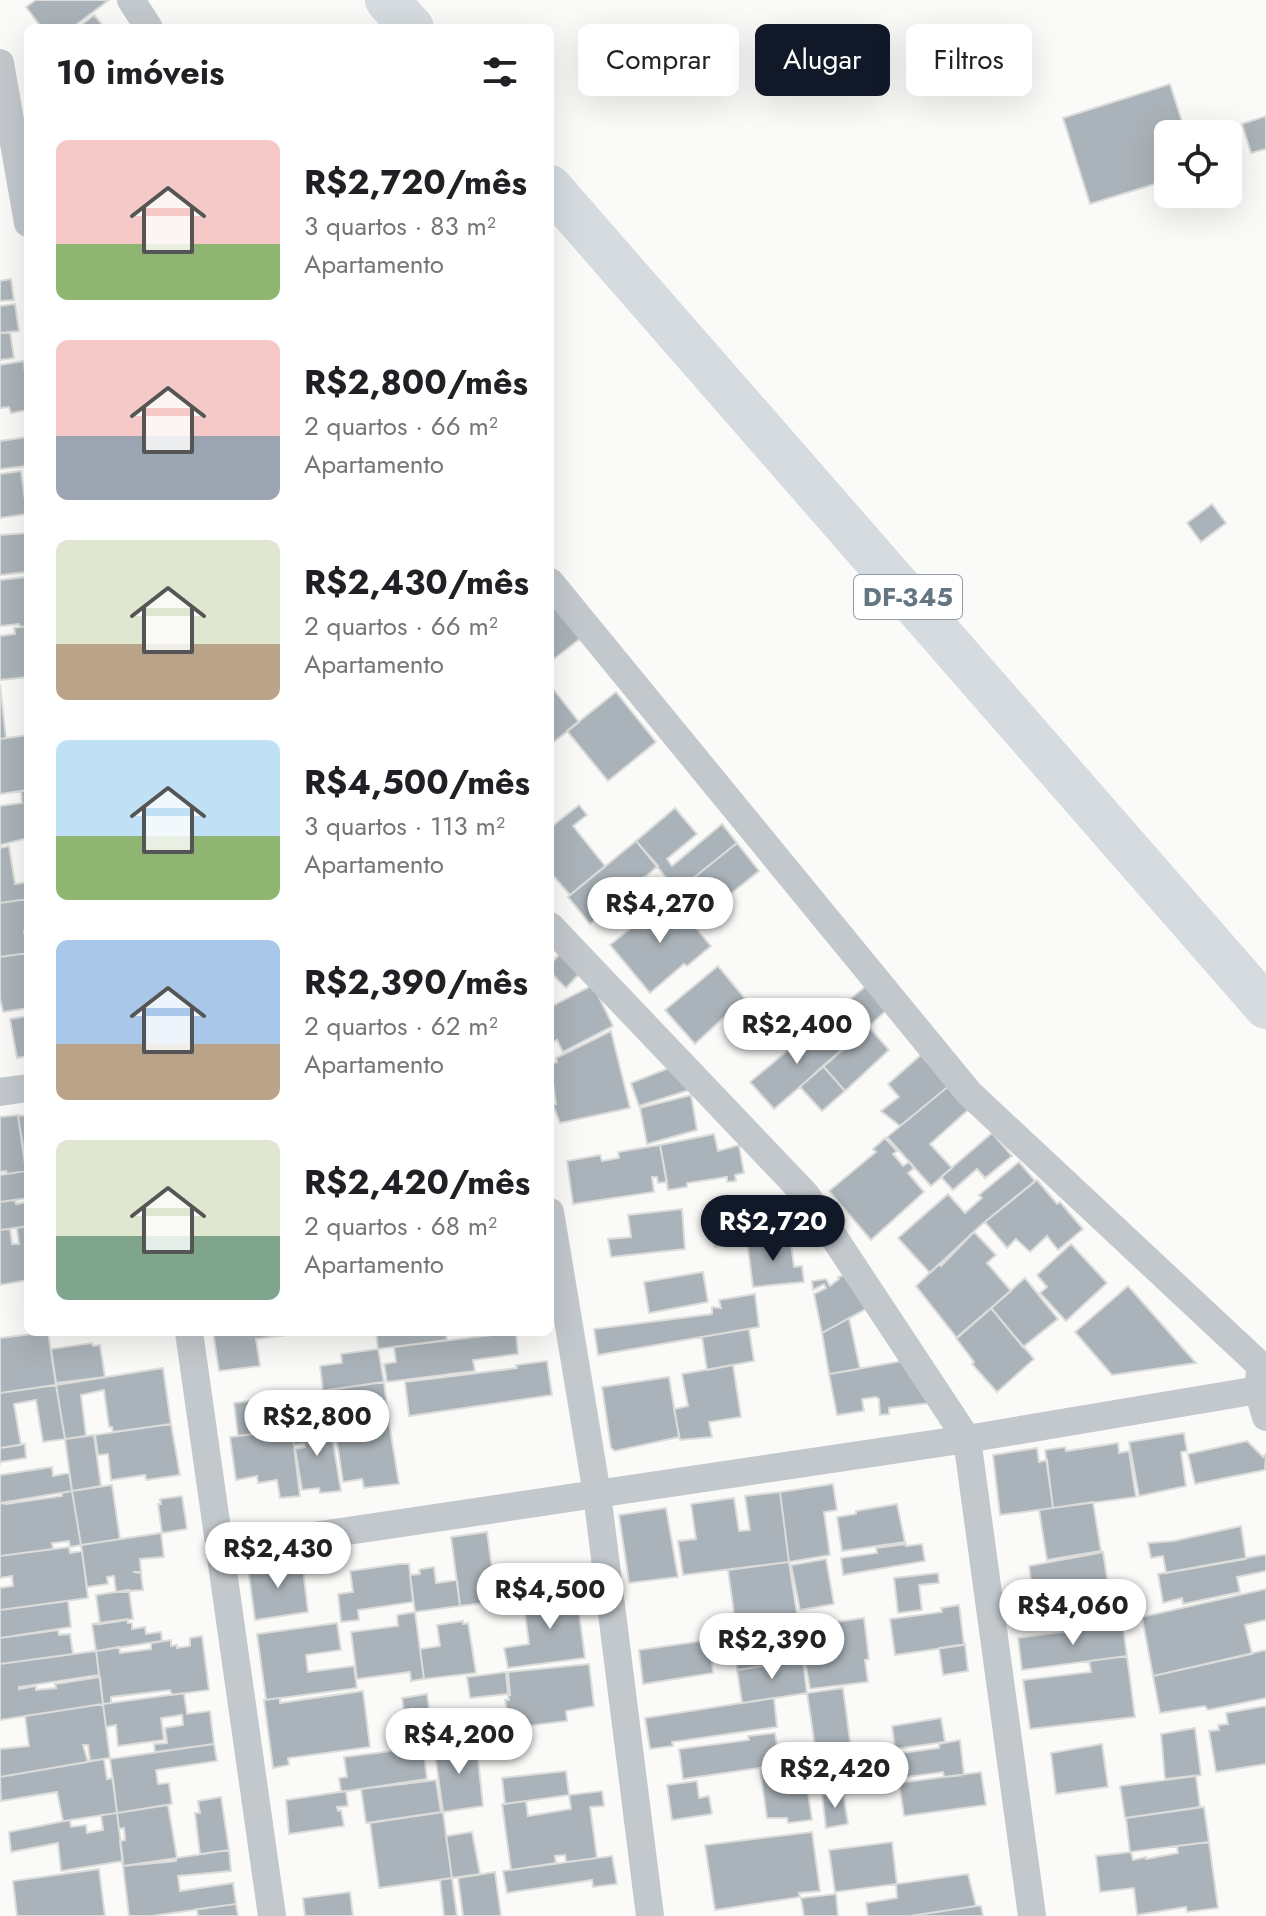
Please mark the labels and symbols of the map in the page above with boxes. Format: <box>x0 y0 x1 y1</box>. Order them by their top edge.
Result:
road number: DF-345 <box>854 575 962 619</box>
pin: R$4,270 <box>586 877 734 945</box>
pin: R$2,400 <box>723 998 871 1066</box>
pin: R$2,720 <box>699 1195 847 1263</box>
pin: R$2,800 <box>243 1390 391 1458</box>
pin: R$2,430 <box>204 1522 352 1590</box>
pin: R$4,500 <box>476 1563 624 1631</box>
pin: R$4,060 <box>999 1579 1147 1647</box>
pin: R$2,390 <box>698 1613 846 1681</box>
pin: R$4,200 <box>385 1708 533 1776</box>
pin: R$2,420 <box>761 1742 909 1810</box>

